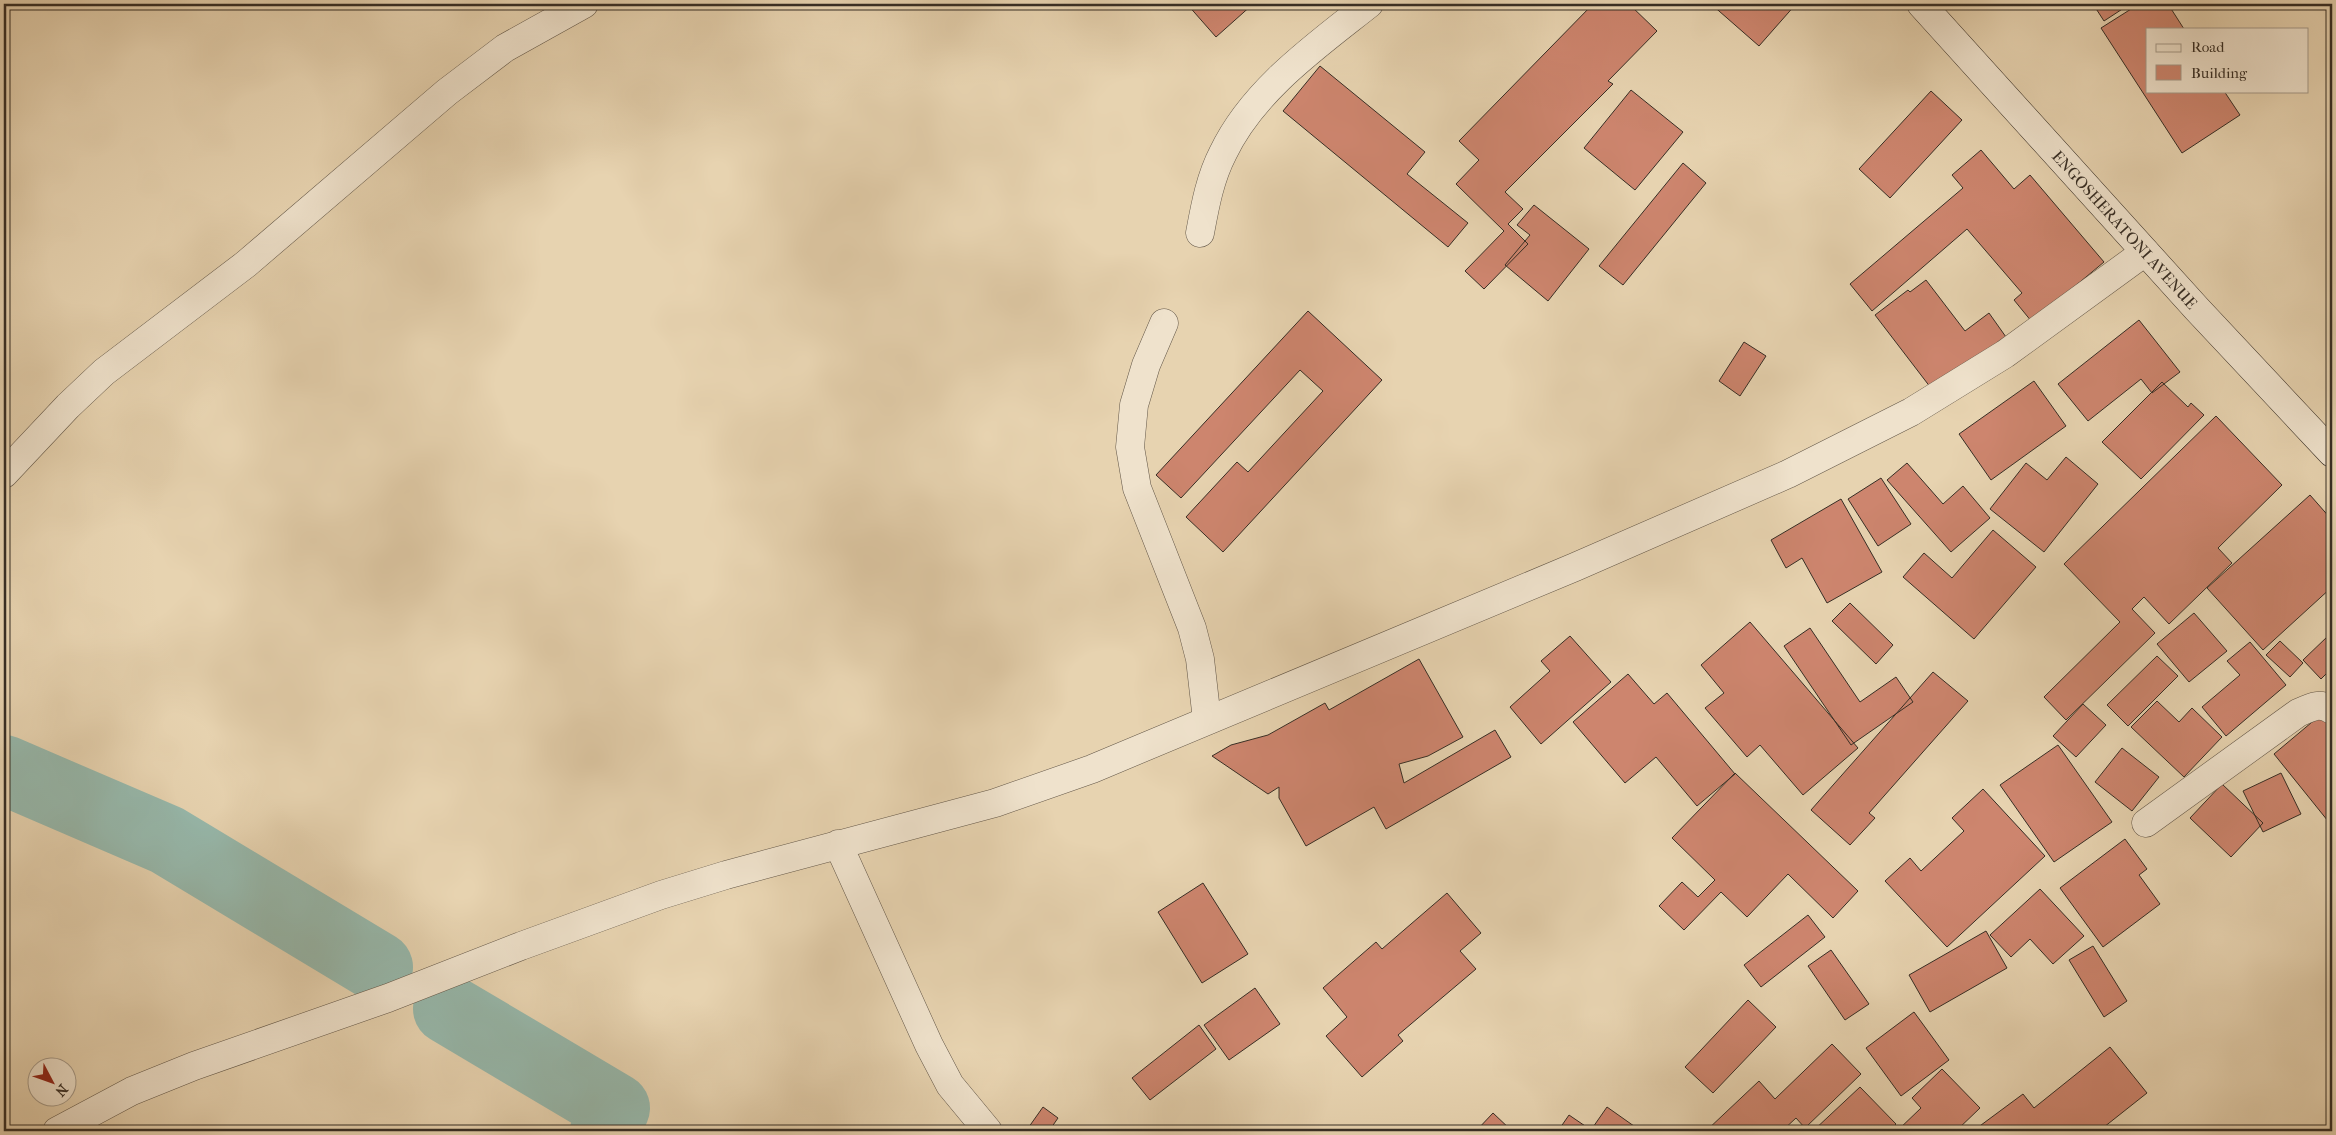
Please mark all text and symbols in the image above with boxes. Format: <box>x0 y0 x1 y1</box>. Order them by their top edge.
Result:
legend <box>2146 28 2308 92</box>
text: Road <box>2191 38 2225 56</box>
text: Building <box>2191 64 2248 82</box>
street label: ENGOSHERATONI AVENUE <box>2048 147 2201 313</box>
north arrow <box>28 1058 78 1108</box>
text: N <box>51 1081 71 1100</box>

